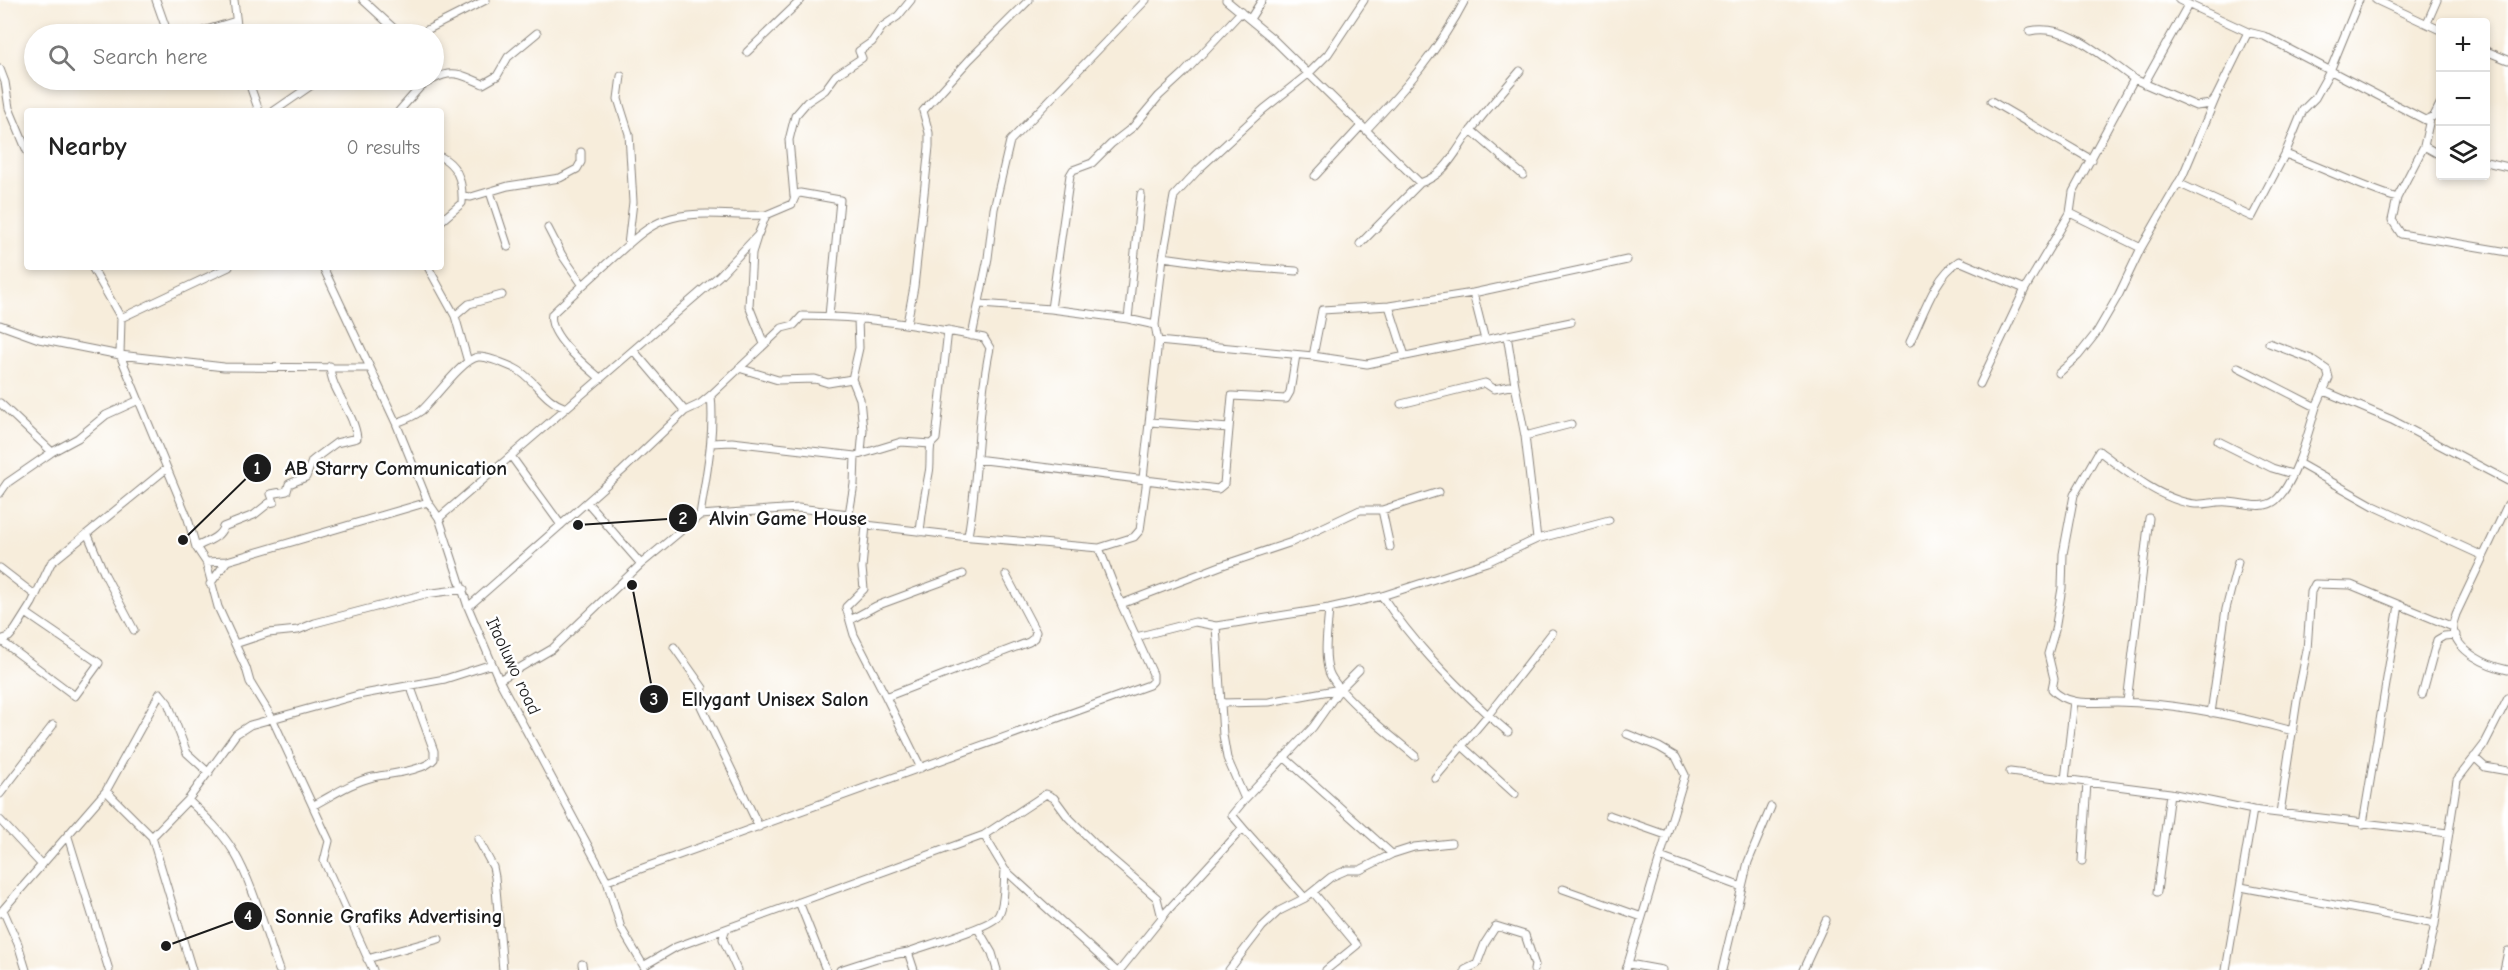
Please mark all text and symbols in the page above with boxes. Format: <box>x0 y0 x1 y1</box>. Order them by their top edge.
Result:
map controls <box>2436 18 2490 180</box>
button: + <box>2436 18 2490 72</box>
search box <box>24 24 444 90</box>
icon: search <box>45 41 78 74</box>
text: Search here <box>93 44 208 70</box>
button: − <box>2436 72 2490 126</box>
button: layers <box>2436 126 2490 180</box>
text: Nearby <box>48 132 127 162</box>
text: 0 results <box>347 136 420 159</box>
callout: AB Starry Communication <box>242 449 519 487</box>
text: AB Starry Communication <box>285 457 507 480</box>
text: 1 <box>253 458 261 479</box>
callout: Alvin Game House <box>668 499 879 537</box>
text: Alvin Game House <box>709 507 867 530</box>
text: 2 <box>679 508 688 529</box>
street label: Itaoluwo road <box>481 614 545 718</box>
callout: Ellygant Unisex Salon <box>639 680 880 718</box>
text: Ellygant Unisex Salon <box>681 688 869 711</box>
text: 3 <box>650 689 658 710</box>
callout: Sonnie Grafiks Advertising <box>233 897 515 935</box>
text: Sonnie Grafiks Advertising <box>275 905 503 928</box>
text: 4 <box>244 906 252 927</box>

